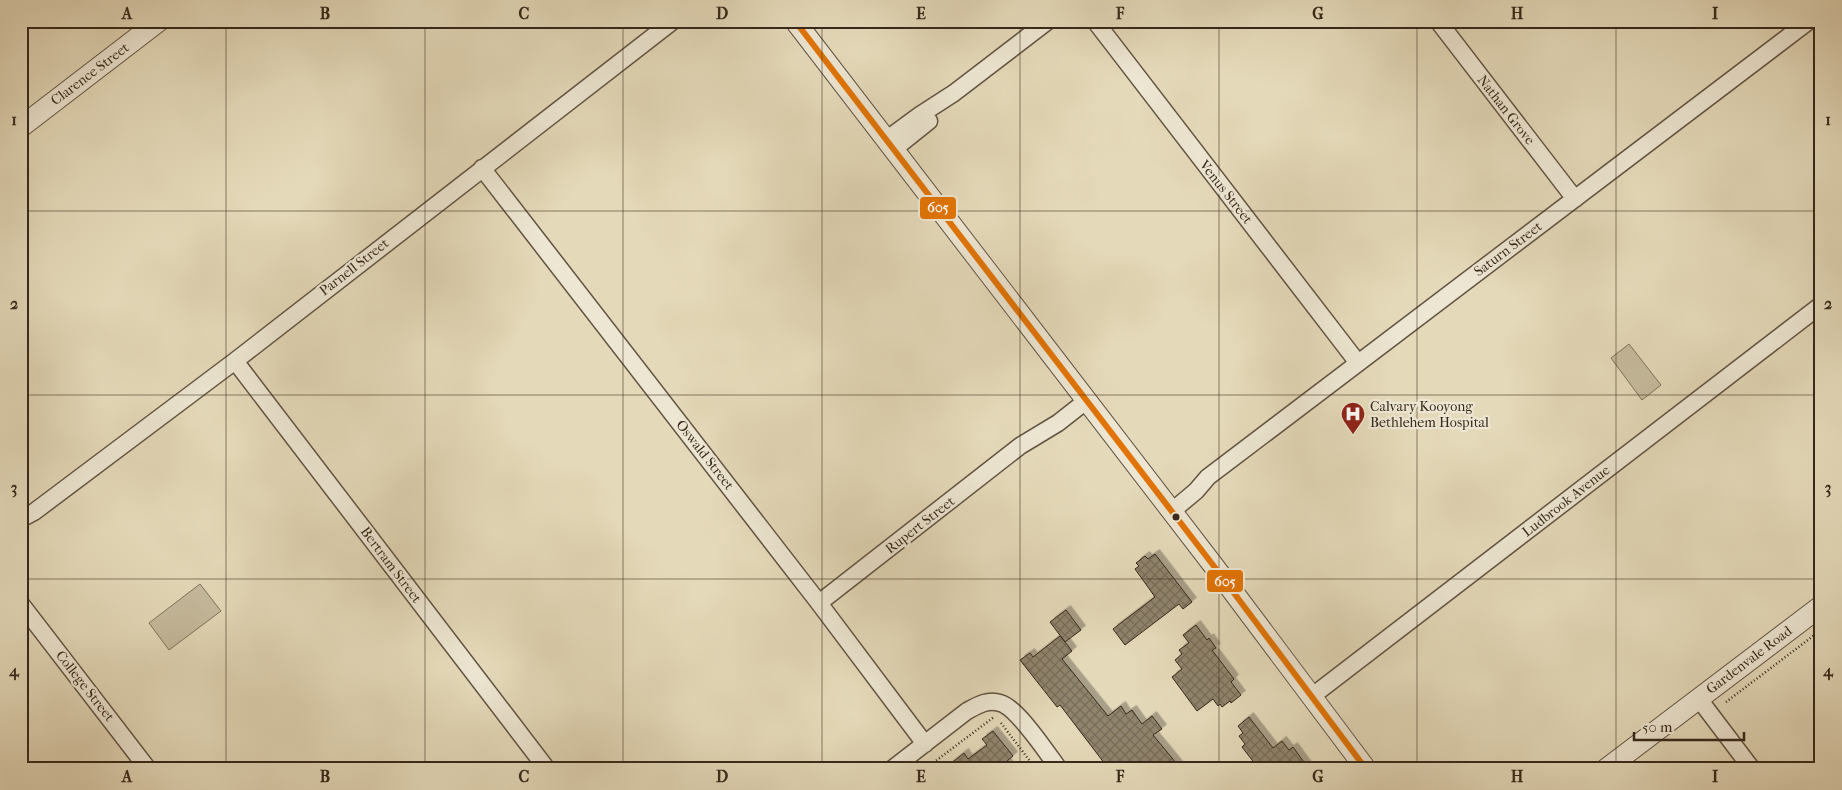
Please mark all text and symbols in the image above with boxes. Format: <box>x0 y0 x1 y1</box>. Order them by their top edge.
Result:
text: A <box>121 4 133 23</box>
text: B <box>320 4 330 23</box>
text: C <box>519 4 530 23</box>
text: D <box>716 4 728 23</box>
text: E <box>916 4 926 23</box>
text: F <box>1115 4 1125 23</box>
text: G <box>1312 4 1324 23</box>
text: H <box>1511 4 1524 23</box>
text: I <box>1712 4 1719 23</box>
street label: Clarence Street <box>47 39 133 109</box>
street label: Nathan Grove <box>1474 72 1538 148</box>
text: 1 <box>11 110 17 129</box>
text: 1 <box>1825 110 1831 129</box>
street label: Venus Street <box>1195 156 1256 227</box>
line badge: 605 <box>919 196 957 220</box>
text: 605 <box>927 199 949 216</box>
street label: Saturn Street <box>1471 218 1545 280</box>
street label: Parnell Street <box>316 235 392 299</box>
text: 2 <box>10 294 18 313</box>
text: 2 <box>1824 294 1832 313</box>
place label: Calvary Kooyong Bethlehem Hospital <box>1370 398 1489 431</box>
hospital icon: Calvary Kooyong Bethlehem Hospital <box>1340 401 1366 435</box>
street label: Oswald Street <box>672 417 738 493</box>
street label: Ludbrook Avenue <box>1519 461 1613 540</box>
text: 3 <box>11 478 17 498</box>
text: 3 <box>1825 478 1831 498</box>
street label: Rupert Street <box>882 493 958 557</box>
unlabelled marker <box>1171 512 1181 522</box>
street label: Bertram Street <box>357 524 425 606</box>
line badge: 605 <box>1206 569 1244 593</box>
text: 605 <box>1214 573 1236 590</box>
street label: Gardenvale Road <box>1703 622 1795 698</box>
street label: College Street <box>52 647 118 725</box>
text: 4 <box>8 661 20 681</box>
text: 4 <box>1822 661 1834 681</box>
scale bar <box>1634 710 1744 742</box>
text: 50 m <box>1642 718 1673 736</box>
text: A <box>121 767 133 786</box>
text: B <box>320 767 330 786</box>
text: C <box>519 767 530 786</box>
text: D <box>716 767 728 786</box>
text: E <box>916 767 926 786</box>
text: F <box>1115 767 1125 786</box>
text: G <box>1312 767 1324 786</box>
text: H <box>1511 767 1524 786</box>
text: I <box>1712 767 1719 786</box>

